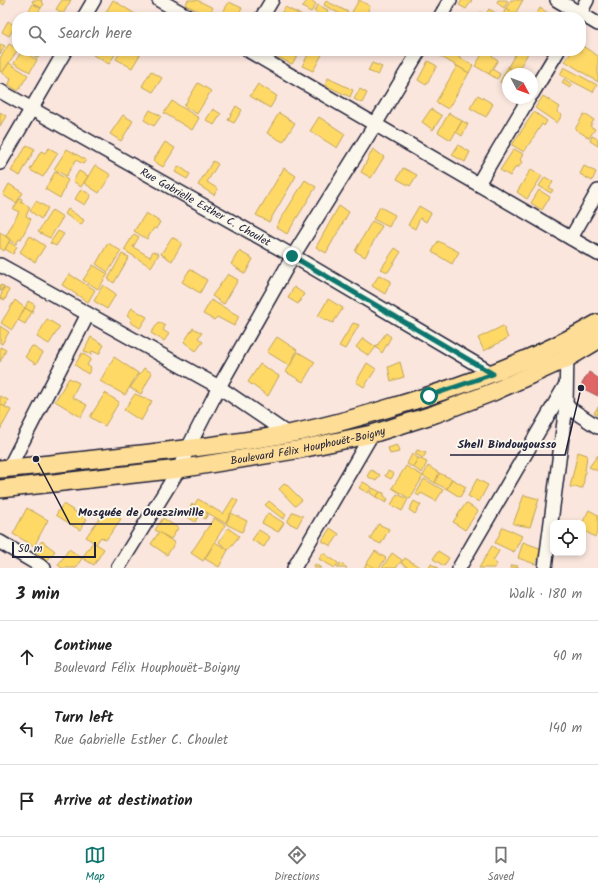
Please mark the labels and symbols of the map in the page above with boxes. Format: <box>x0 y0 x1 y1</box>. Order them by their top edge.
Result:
north arrow <box>502 68 538 104</box>
street label: Rue Gabrielle Esther C. Choulet <box>136 164 274 252</box>
route end <box>283 247 301 265</box>
route start <box>420 387 438 405</box>
street label: Boulevard Félix Houphouët-Boigny <box>229 422 389 471</box>
callout: Shell Bindougousso <box>450 431 565 455</box>
text: Shell Bindougousso <box>457 435 557 454</box>
callout: Mosquée de Ouezzinville <box>70 500 212 524</box>
text: Mosquée de Ouezzinville <box>78 503 204 522</box>
scale bar <box>12 540 96 559</box>

